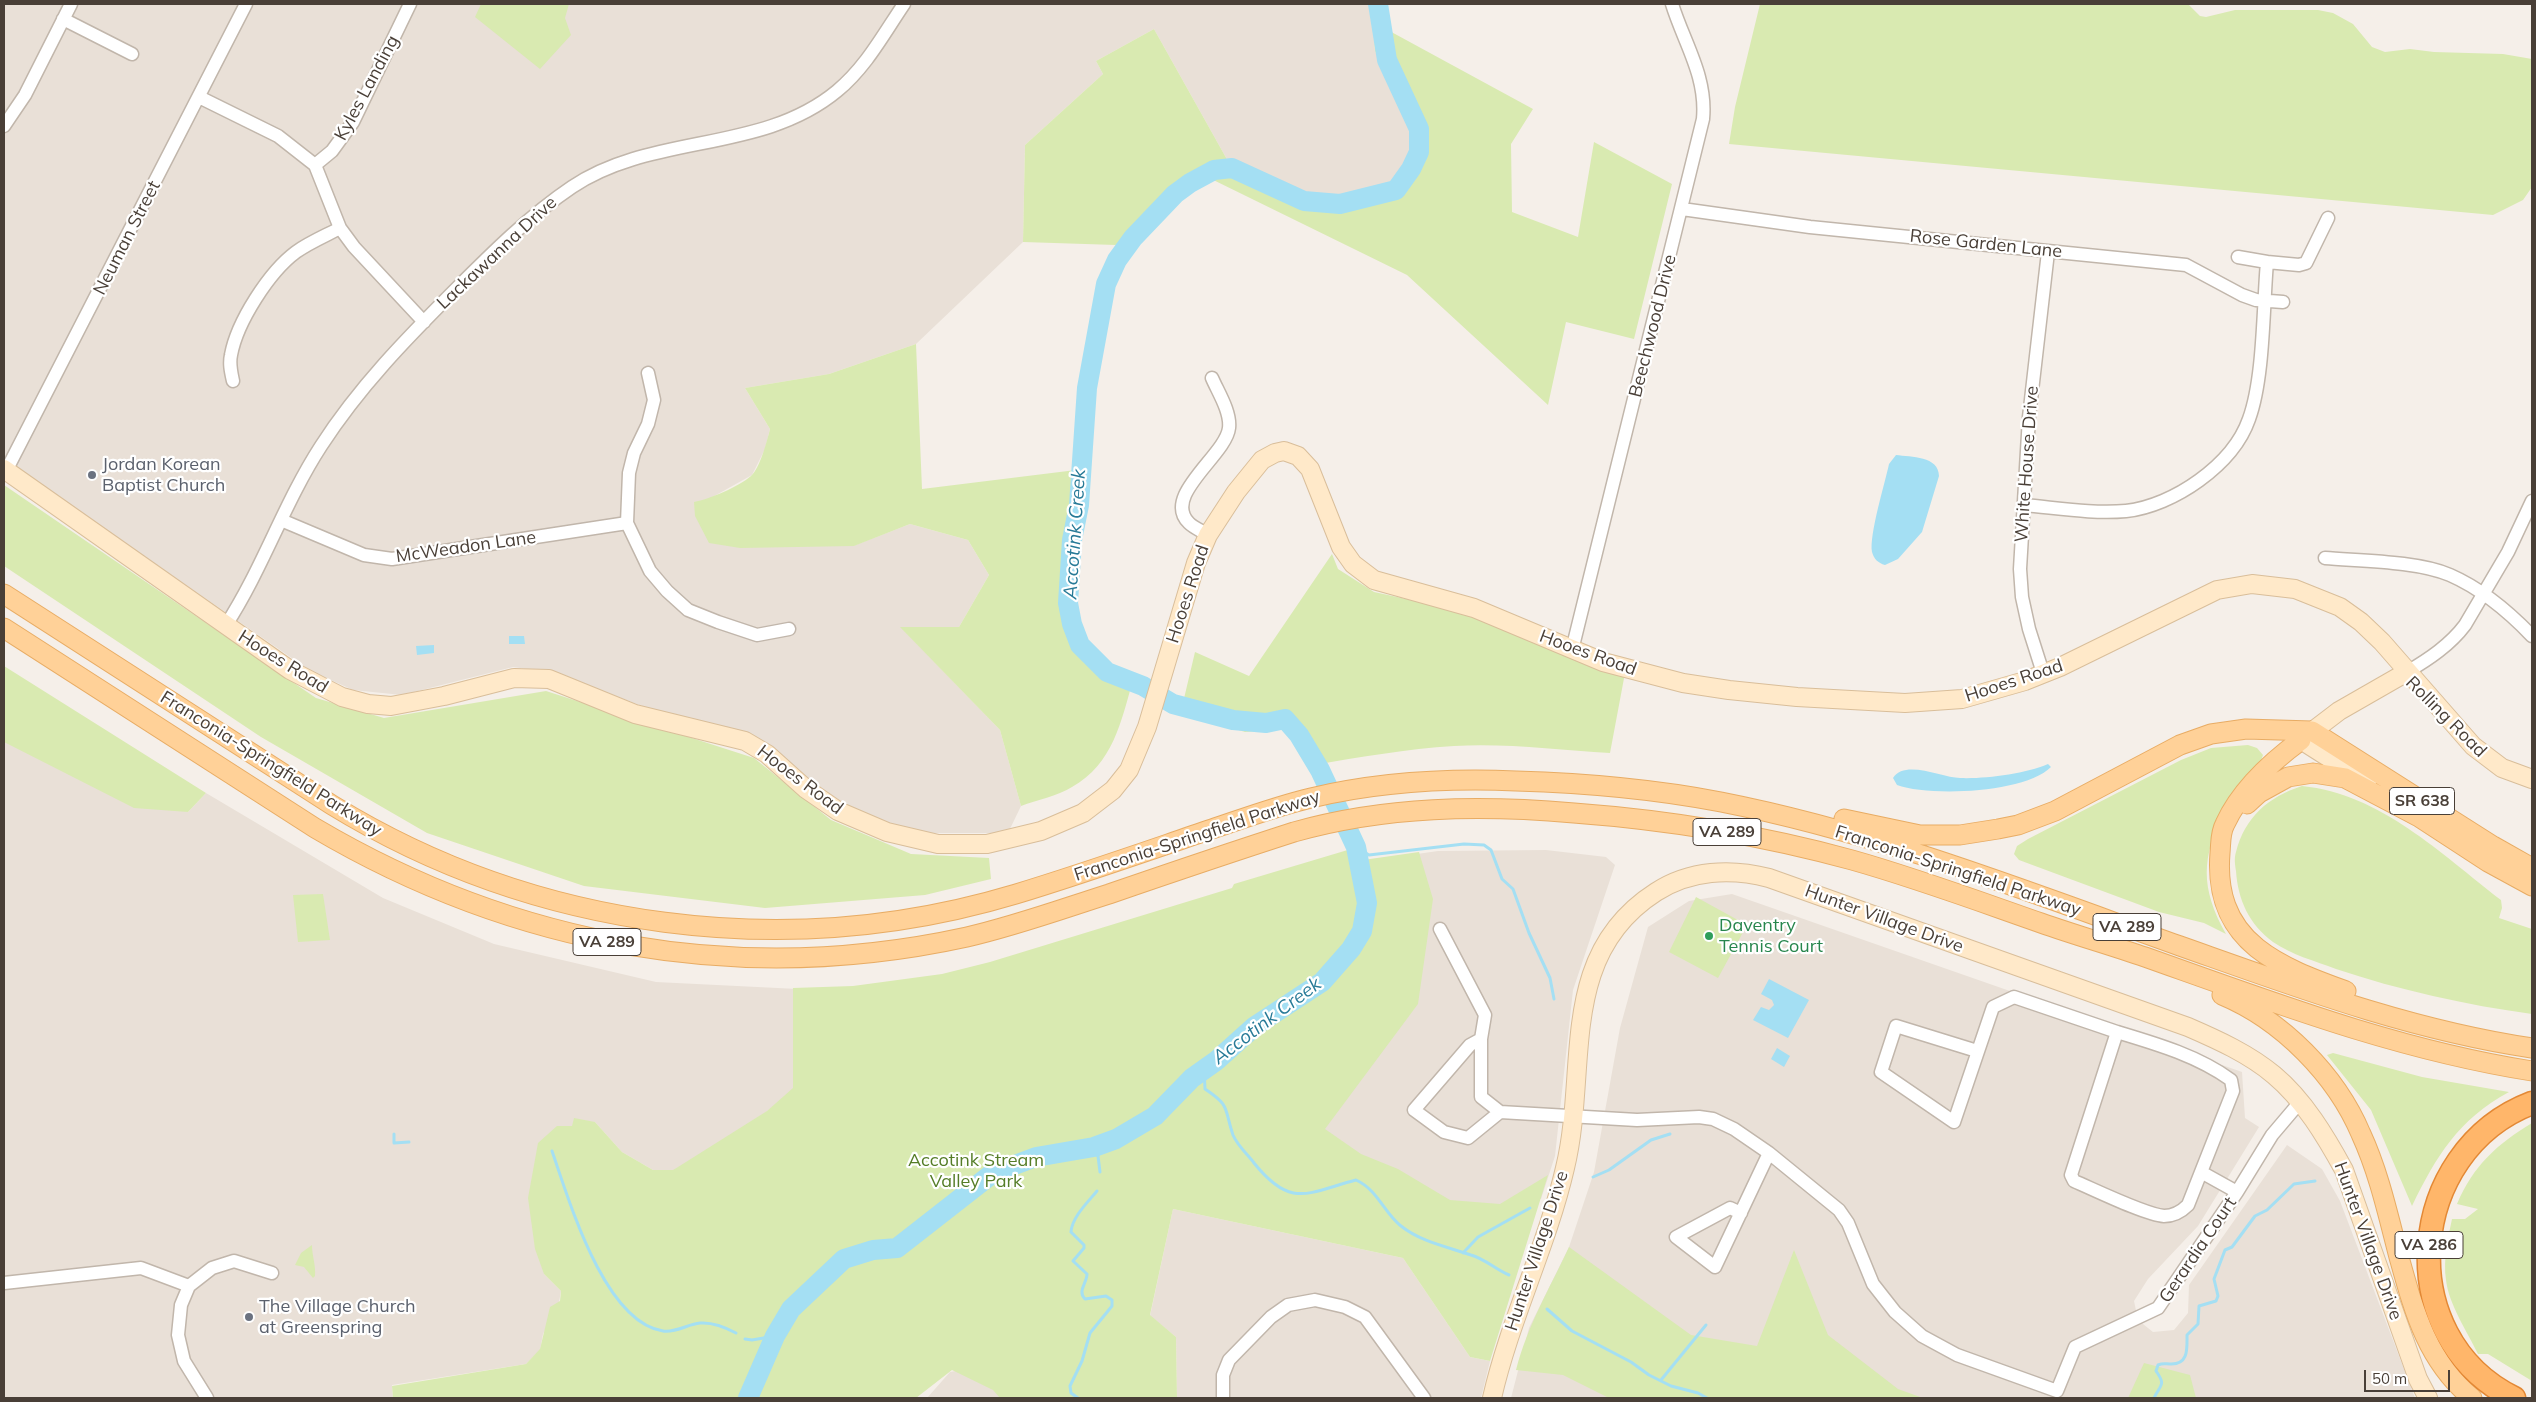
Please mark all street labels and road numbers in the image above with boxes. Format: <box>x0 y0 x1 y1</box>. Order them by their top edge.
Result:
street label: Kyles Landing <box>330 32 404 144</box>
street label: Neuman Street <box>89 177 165 299</box>
street label: Lackawanna Drive <box>433 192 561 314</box>
street label: Rose Garden Lane <box>1909 225 2063 263</box>
street label: Beechwood Drive <box>1625 252 1681 400</box>
street label: White House Drive <box>2011 385 2043 543</box>
street label: McWeadon Lane <box>395 526 537 568</box>
street label: Hooes Road <box>1162 542 1214 646</box>
street label: Hooes Road <box>1536 625 1640 681</box>
street label: Hooes Road <box>234 626 332 698</box>
street label: Hooes Road <box>1962 655 2066 707</box>
street label: Rolling Road <box>2401 672 2491 762</box>
street label: Franconia-Springfield Parkway <box>156 687 386 841</box>
street label: Hooes Road <box>753 741 847 819</box>
street label: Franconia-Springfield Parkway <box>1071 786 1323 886</box>
road number: SR 638 <box>2390 788 2454 814</box>
road number: VA 289 <box>1693 819 1761 846</box>
street label: Franconia-Springfield Parkway <box>1832 821 2084 921</box>
street label: Hunter Village Drive <box>1802 880 1966 958</box>
road number: VA 289 <box>2093 914 2161 940</box>
road number: VA 289 <box>573 929 641 956</box>
street label: Hunter Village Drive <box>2329 1159 2407 1323</box>
street label: Hunter Village Drive <box>1501 1168 1573 1334</box>
street label: Gerardia Court <box>2155 1193 2241 1307</box>
road number: VA 286 <box>2395 1232 2463 1258</box>

